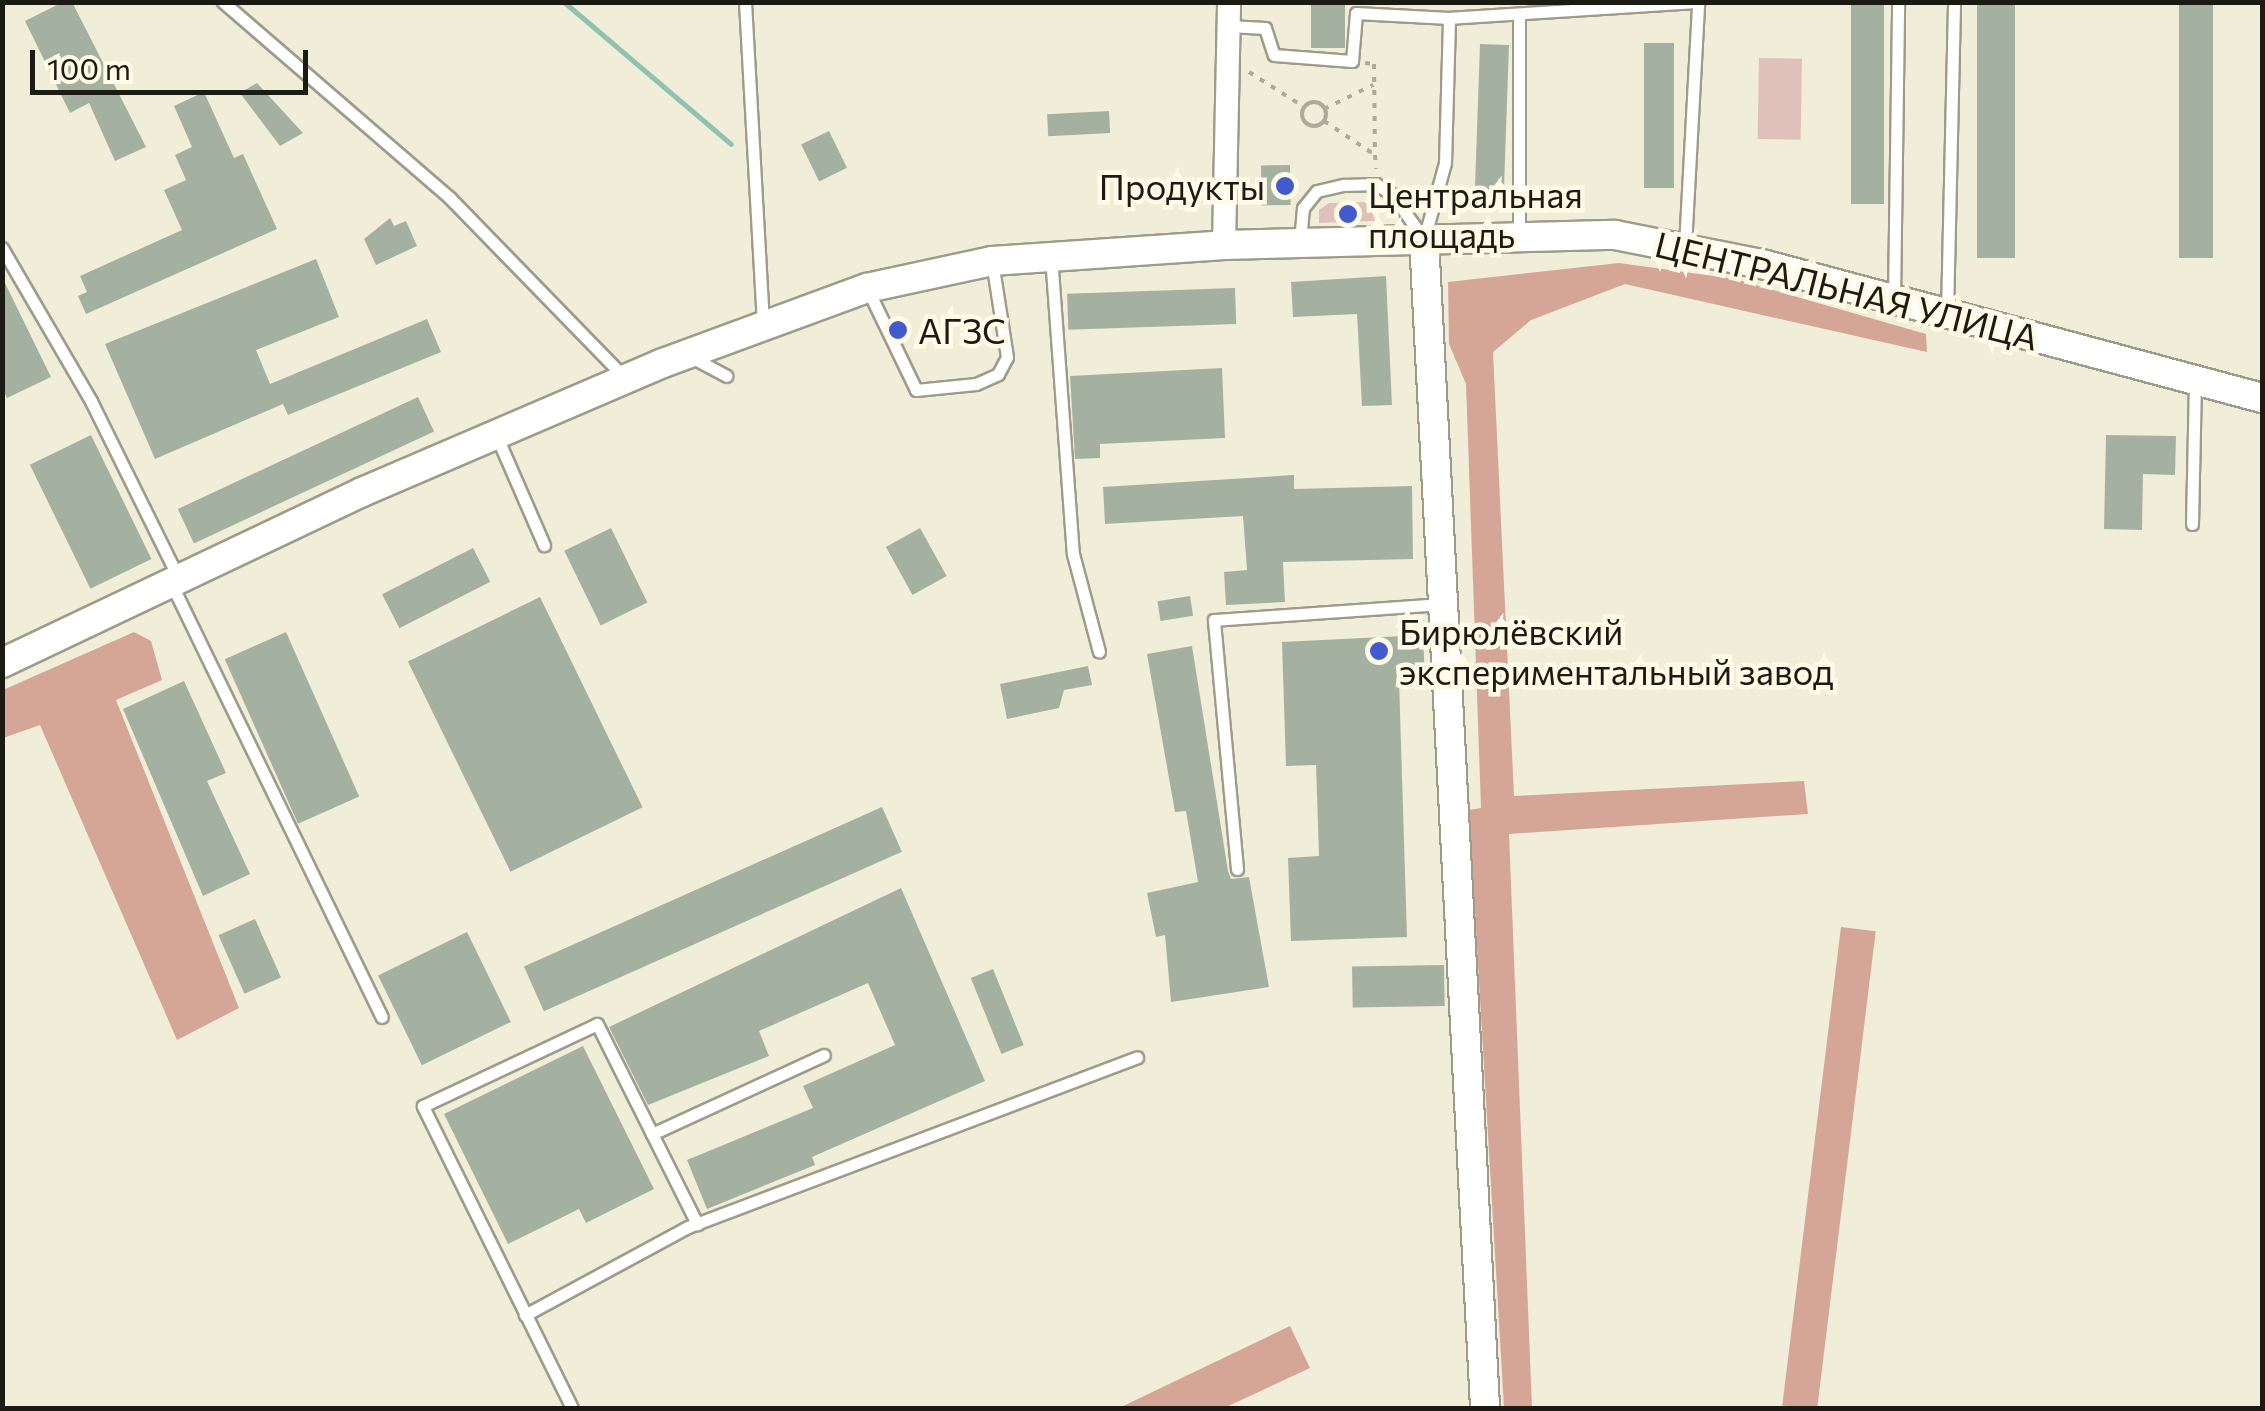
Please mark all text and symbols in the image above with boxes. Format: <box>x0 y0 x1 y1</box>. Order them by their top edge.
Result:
scale bar <box>35 30 312 92</box>
text: 100 m <box>47 49 131 86</box>
place label: Продукты <box>1099 165 1265 207</box>
place label: Центральная площадь <box>1368 173 1583 255</box>
marker: Продукты <box>1274 175 1296 197</box>
marker: Центральная площадь <box>1337 203 1359 225</box>
street label: ЦЕНТРАЛЬНАЯ УЛИЦА <box>1651 222 2043 358</box>
place label: АГЗС <box>918 309 1006 351</box>
marker: АГЗС <box>887 319 909 341</box>
place label: Бирюлёвский экспериментальный завод <box>1399 610 1834 692</box>
marker: Бирюлёвский экспериментальный завод <box>1368 640 1390 662</box>

